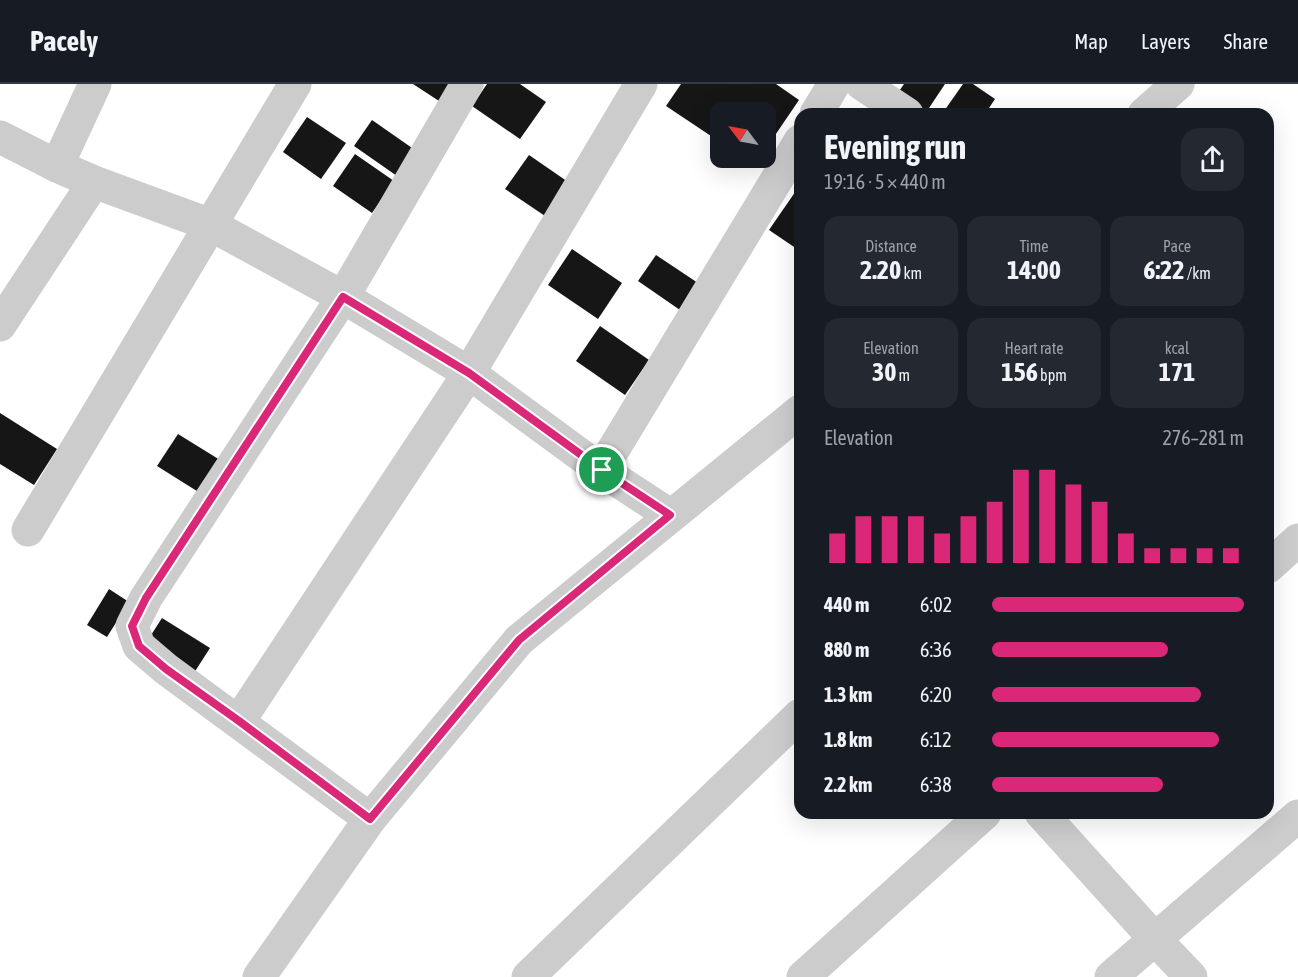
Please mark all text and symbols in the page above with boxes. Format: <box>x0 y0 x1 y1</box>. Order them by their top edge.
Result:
text: Pacely <box>30 25 98 57</box>
text: Map <box>1074 29 1108 53</box>
text: Layers <box>1141 29 1191 53</box>
text: Share <box>1224 29 1268 53</box>
north arrow <box>710 102 776 168</box>
map controls <box>710 102 776 168</box>
text: Evening run <box>824 128 966 166</box>
button: share <box>1181 128 1244 191</box>
text: 19:16 · 5 × 440 m <box>824 170 946 193</box>
text: Distance <box>865 237 917 255</box>
text: Time <box>1019 237 1049 255</box>
text: Pace <box>1163 237 1191 255</box>
text: 2.20 <box>860 255 901 285</box>
text: 14:00 <box>1007 255 1061 285</box>
text: 6:22 <box>1143 255 1185 285</box>
text: km <box>901 264 922 282</box>
text: /km <box>1185 264 1211 282</box>
text: Elevation <box>863 339 919 357</box>
text: Heart rate <box>1005 339 1063 357</box>
text: kcal <box>1165 339 1189 357</box>
text: 30 <box>872 357 896 387</box>
text: 156 <box>1001 357 1038 387</box>
text: 171 <box>1159 357 1195 387</box>
text: m <box>896 366 910 384</box>
text: bpm <box>1038 366 1067 384</box>
text: Elevation <box>824 426 893 449</box>
text: 276–281 m <box>1162 426 1244 449</box>
pin <box>576 444 627 495</box>
icon: arrive <box>585 453 618 486</box>
text: 440 m <box>824 593 869 616</box>
text: 6:02 <box>920 593 952 616</box>
text: 880 m <box>824 638 869 661</box>
text: 6:36 <box>920 638 952 661</box>
text: 1.3 km <box>824 683 872 706</box>
text: 6:20 <box>920 683 952 706</box>
text: 1.8 km <box>824 728 872 751</box>
text: 6:12 <box>920 728 952 751</box>
text: 2.2 km <box>824 773 872 796</box>
text: 6:38 <box>920 773 952 796</box>

